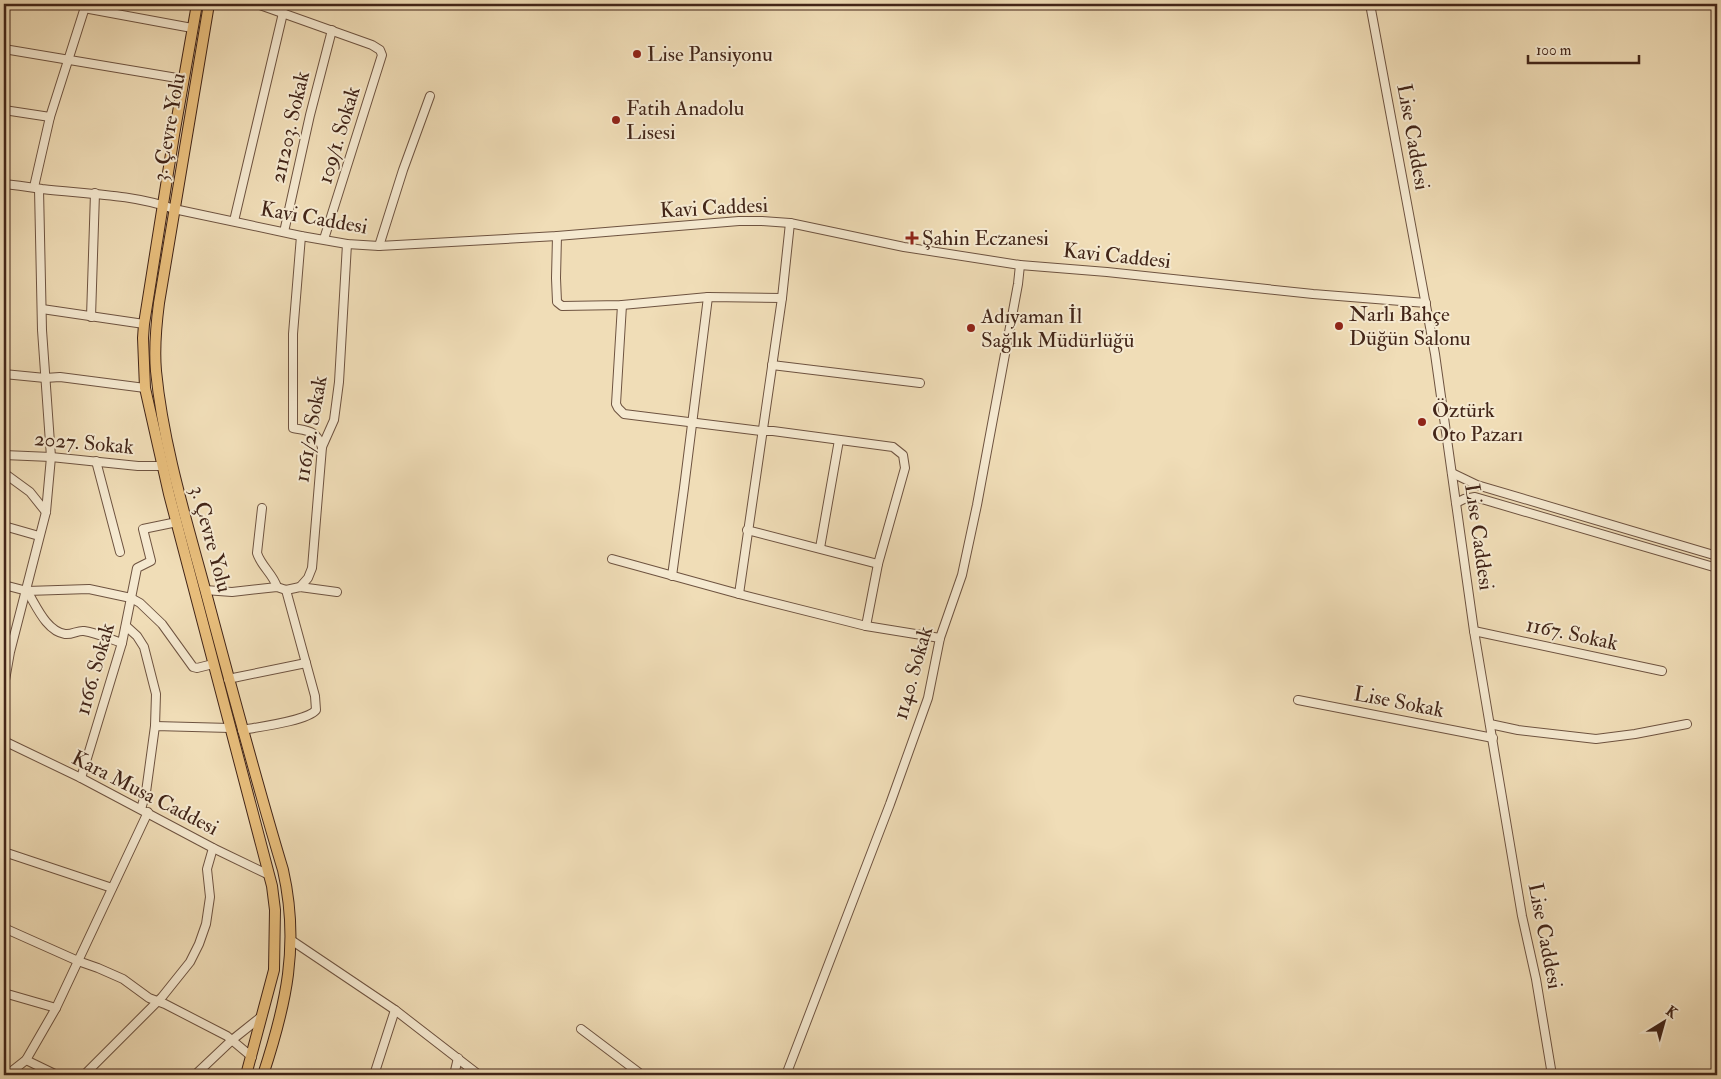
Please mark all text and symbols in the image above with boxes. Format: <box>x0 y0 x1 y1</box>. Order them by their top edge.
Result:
scale bar <box>1528 32 1640 64</box>
place label: Lise Pansiyonu <box>647 41 773 68</box>
text: 100 m <box>1536 41 1572 60</box>
marker: Lise Pansiyonu <box>631 48 643 60</box>
street label: 211203. Sokak <box>264 68 316 186</box>
street label: 3. Çevre Yolu <box>146 71 192 183</box>
street label: Lise Caddesi <box>1390 82 1436 193</box>
street label: 109/1. Sokak <box>311 83 367 187</box>
place label: Fatih Anadolu Lisesi <box>626 95 745 146</box>
marker: Fatih Anadolu Lisesi <box>610 114 622 126</box>
street label: Kavi Caddesi <box>659 192 769 224</box>
street label: Kavi Caddesi <box>258 195 370 241</box>
place label: Şahin Eczanesi <box>922 225 1049 252</box>
marker: Şahin Eczanesi <box>906 232 918 244</box>
street label: Kavi Caddesi <box>1062 237 1173 275</box>
place label: Narlı Bahçe Düğün Salonu <box>1349 301 1471 352</box>
place label: Adıyaman İl Sağlık Müdürlüğü <box>980 303 1134 354</box>
marker: Narlı Bahçe Düğün Salonu <box>1333 320 1345 332</box>
marker: Adıyaman İl Sağlık Müdürlüğü <box>965 322 977 334</box>
street label: 1161/2. Sokak <box>288 374 334 484</box>
place label: Öztürk Oto Pazarı <box>1432 397 1523 448</box>
marker: Öztürk Oto Pazarı <box>1416 416 1428 428</box>
street label: 2027. Sokak <box>33 425 135 461</box>
street label: Lise Caddesi <box>1458 482 1500 592</box>
street label: 3. Çevre Yolu <box>184 483 238 595</box>
street label: 1167. Sokak <box>1523 611 1621 657</box>
street label: 1166. Sokak <box>69 620 121 718</box>
street label: 1140. Sokak <box>887 623 939 723</box>
street label: Lise Sokak <box>1352 680 1446 724</box>
street label: Kara Musa Caddesi <box>67 744 223 842</box>
street label: Lise Caddesi <box>1522 881 1569 992</box>
north arrow <box>1638 996 1688 1046</box>
text: K <box>1662 1002 1682 1022</box>

